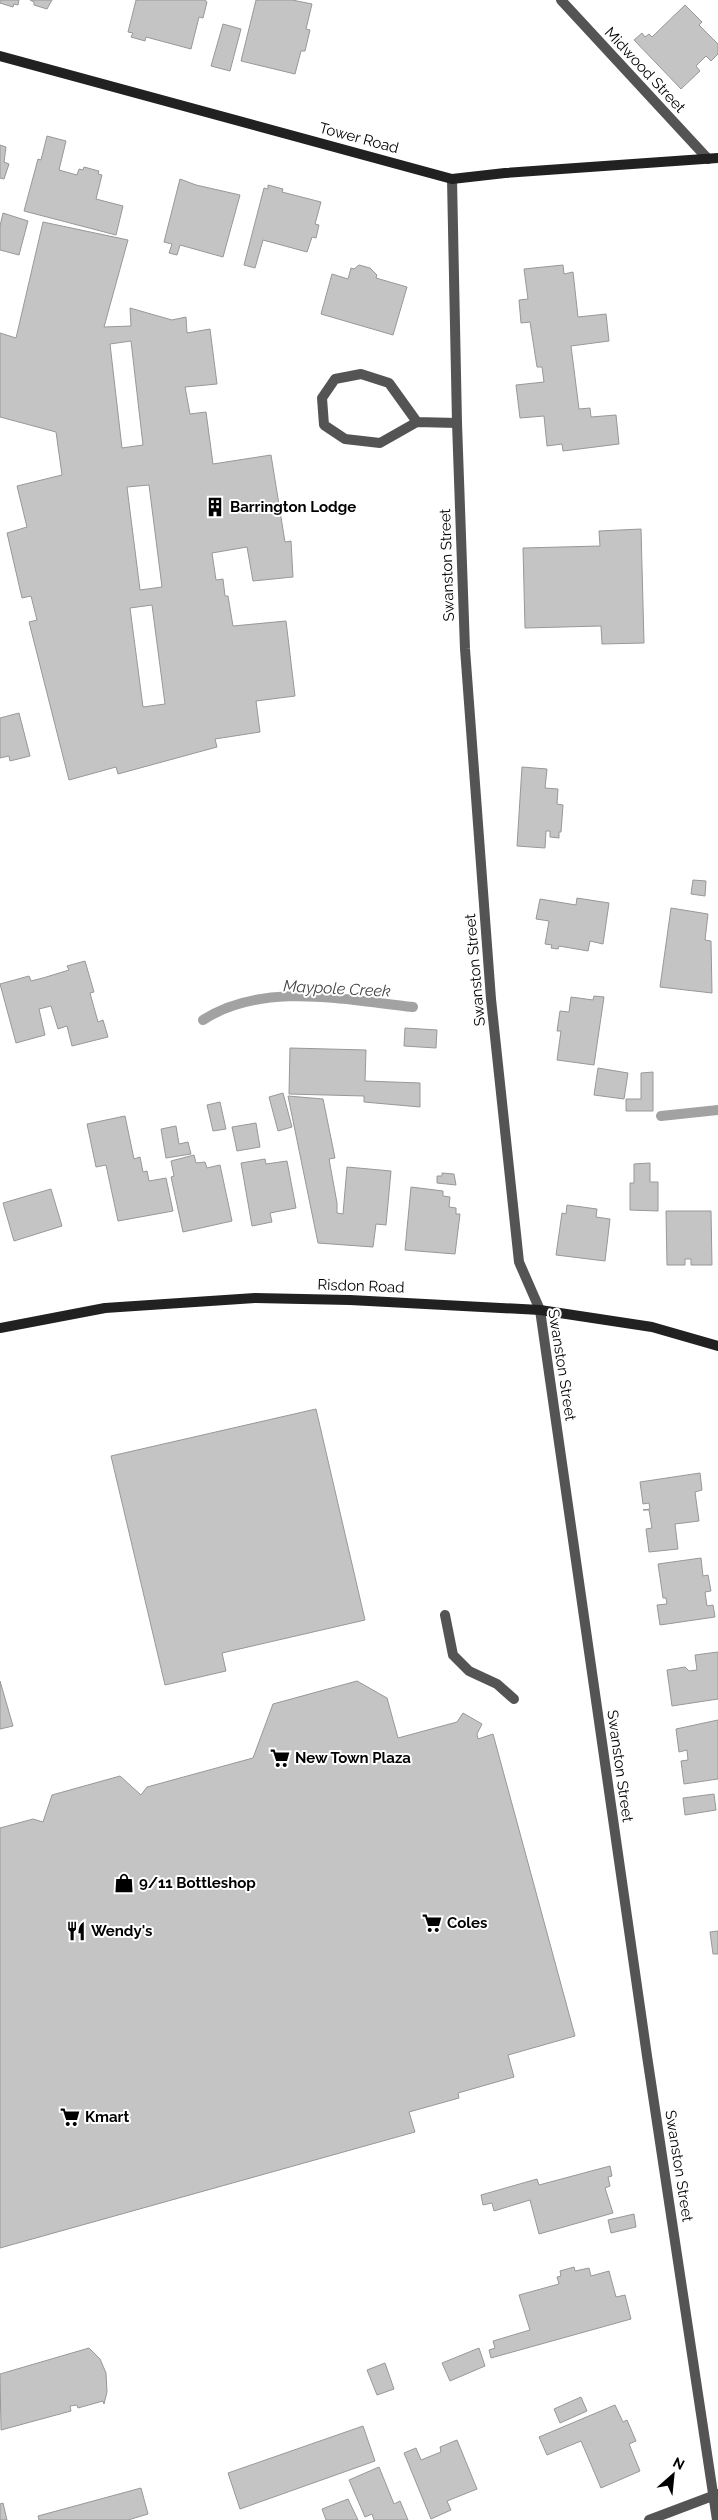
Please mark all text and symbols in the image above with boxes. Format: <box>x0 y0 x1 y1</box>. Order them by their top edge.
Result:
street label: Midwood Street <box>601 24 689 116</box>
street label: Tower Road <box>317 119 401 157</box>
building icon: Barrington Lodge <box>204 496 226 518</box>
place label: Barrington Lodge <box>230 498 356 516</box>
street label: Swanston Street <box>436 508 458 622</box>
street label: Swanston Street <box>461 913 489 1027</box>
water label: Maypole Creek <box>283 976 392 1001</box>
street label: Risdon Road <box>317 1275 405 1297</box>
street label: Swanston Street <box>544 1308 580 1422</box>
street label: Swanston Street <box>603 1709 637 1823</box>
supermarket icon: New Town Plaza <box>269 1747 291 1769</box>
place label: New Town Plaza <box>295 1749 411 1767</box>
shop icon: 9/11 Bottleshop <box>113 1872 135 1894</box>
place label: 9/11 Bottleshop <box>139 1874 256 1892</box>
supermarket icon: Coles <box>421 1912 443 1934</box>
place label: Coles <box>447 1914 488 1932</box>
restaurant icon: Wendy's <box>65 1920 87 1942</box>
place label: Wendy's <box>91 1922 152 1940</box>
supermarket icon: Kmart <box>59 2106 81 2128</box>
place label: Kmart <box>85 2108 129 2126</box>
street label: Swanston Street <box>661 2109 697 2223</box>
north arrow <box>648 2450 698 2500</box>
text: N <box>671 2454 687 2473</box>

